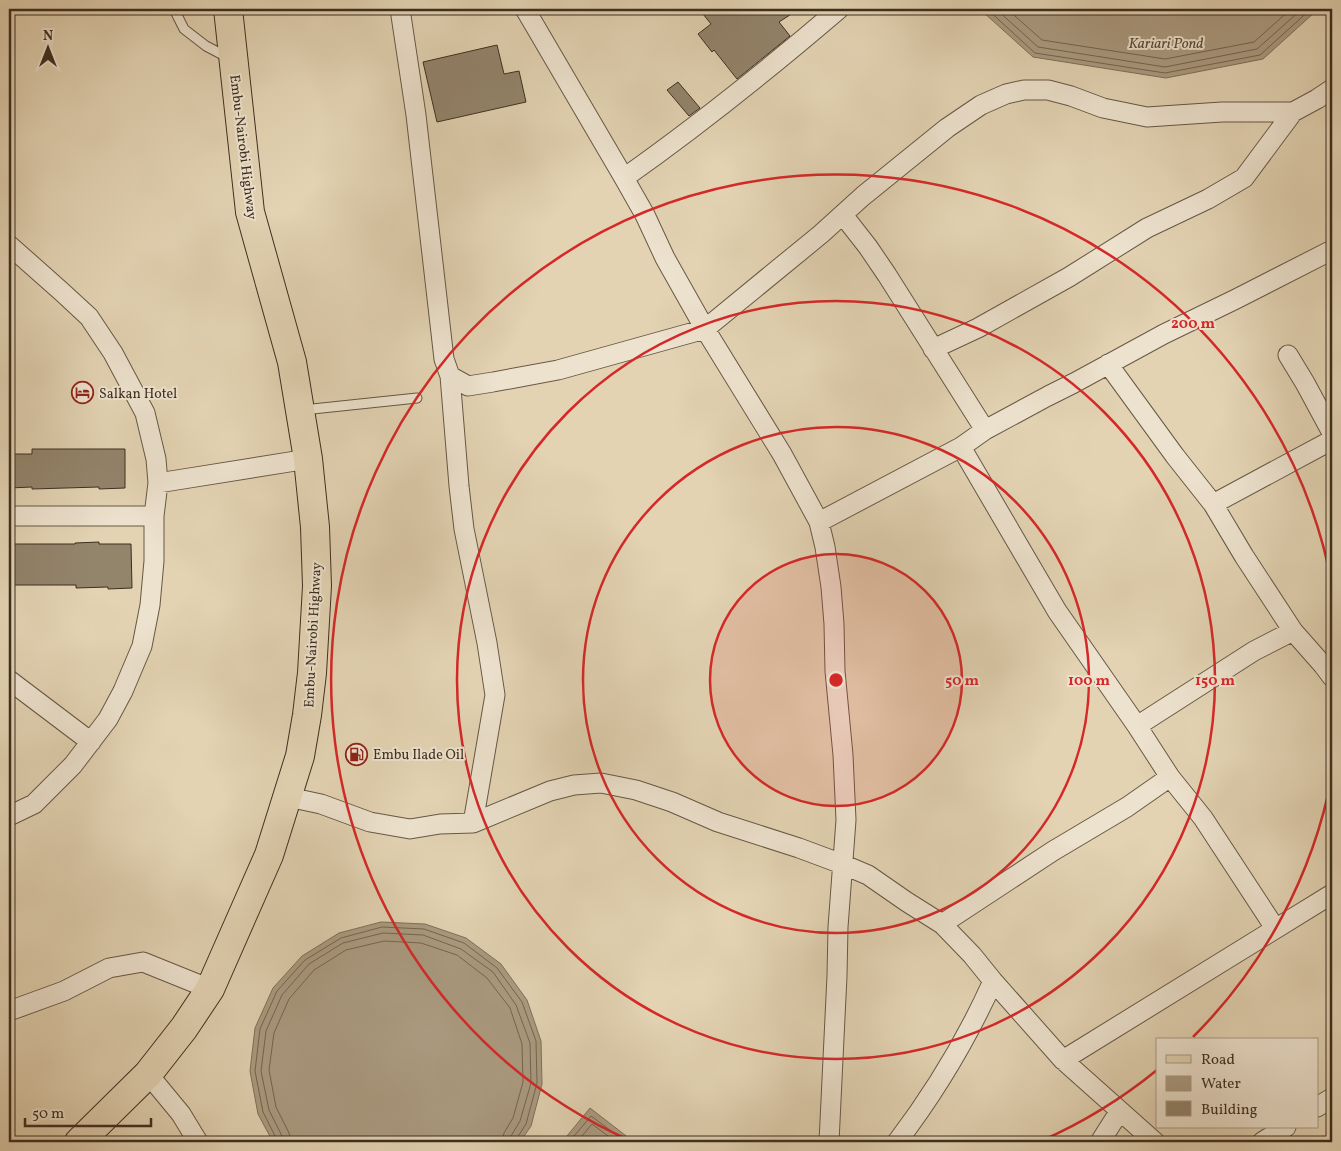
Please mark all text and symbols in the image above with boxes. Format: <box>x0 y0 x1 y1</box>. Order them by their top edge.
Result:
north arrow <box>22 22 72 72</box>
text: N <box>43 27 53 46</box>
water label: Kariari Pond <box>1128 34 1204 55</box>
street label: Embu-Nairobi Highway <box>224 74 261 221</box>
text: 200 m <box>1171 314 1215 335</box>
hotel icon: Salkan Hotel <box>71 381 95 405</box>
place label: Salkan Hotel <box>99 385 177 404</box>
street label: Embu-Nairobi Highway <box>300 561 327 708</box>
centre of rings <box>827 671 845 689</box>
text: 50 m <box>945 671 979 692</box>
text: 100 m <box>1068 671 1111 692</box>
text: 150 m <box>1195 671 1235 692</box>
fuel station icon: Embu Ilade Oil <box>345 742 369 766</box>
place label: Embu Ilade Oil <box>373 746 464 765</box>
legend <box>1156 1038 1318 1128</box>
text: Road <box>1201 1050 1235 1071</box>
text: Water <box>1201 1074 1241 1095</box>
scale bar <box>25 1096 151 1128</box>
text: Building <box>1201 1100 1258 1121</box>
text: 50 m <box>32 1104 64 1125</box>

